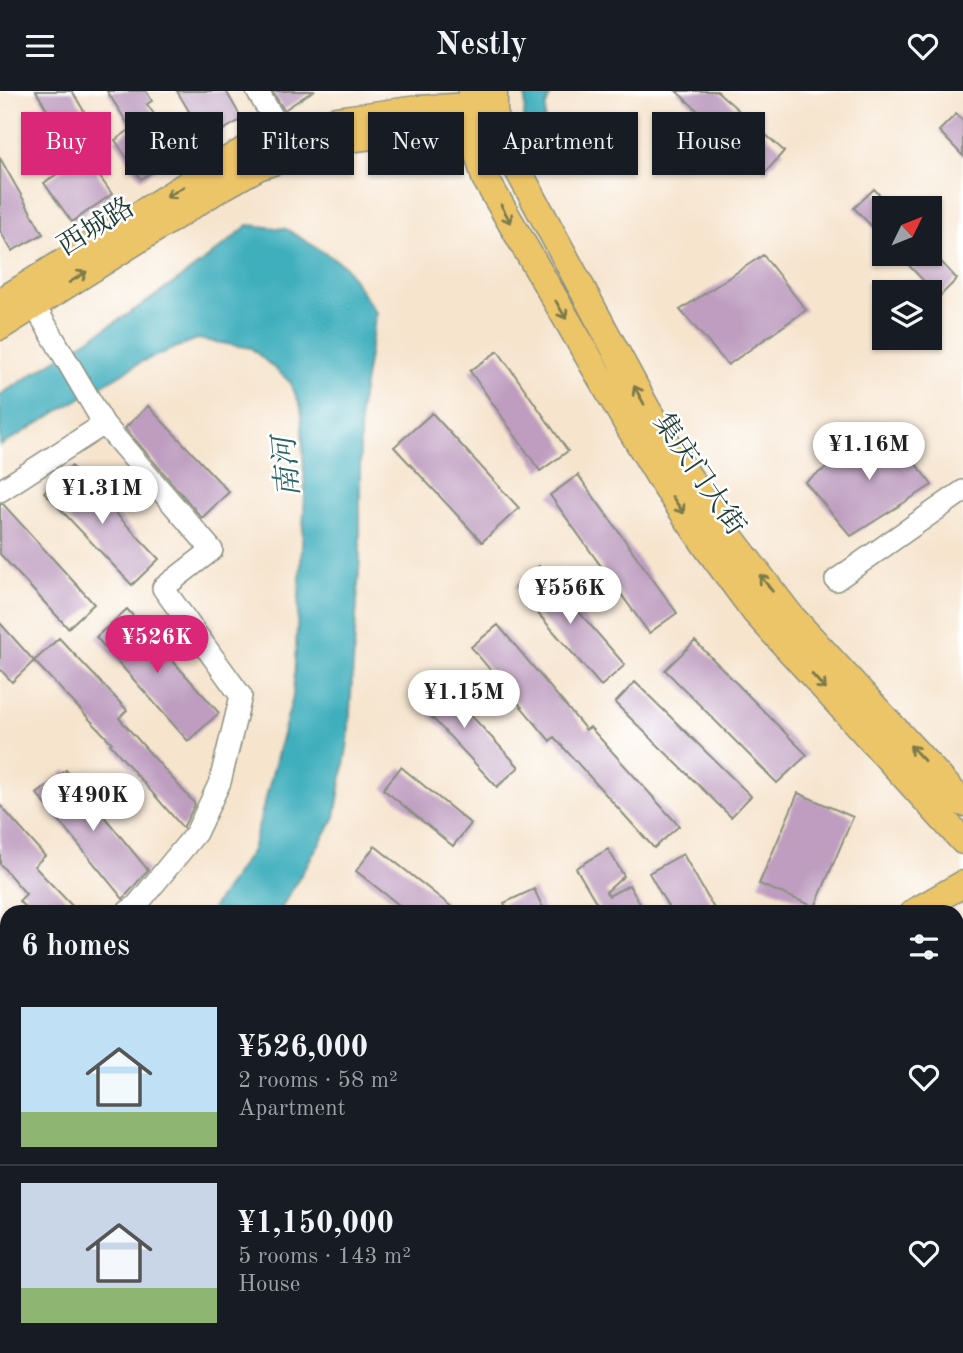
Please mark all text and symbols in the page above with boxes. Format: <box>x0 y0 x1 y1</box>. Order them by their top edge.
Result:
icon: menu <box>21 27 59 65</box>
icon: heart <box>904 27 942 65</box>
text: Nestly <box>436 30 527 62</box>
chip: Buy <box>21 112 111 175</box>
chip: Rent <box>125 112 223 175</box>
chip: Filters <box>237 112 354 175</box>
chip: New <box>368 112 464 175</box>
chip: Apartment <box>478 112 638 175</box>
chip: House <box>652 112 765 175</box>
one-way arrow <box>165 185 185 199</box>
street label: 西城路 <box>52 191 140 262</box>
north arrow <box>872 196 942 266</box>
map controls <box>872 196 942 350</box>
one-way arrow <box>500 203 513 224</box>
one-way arrow <box>68 270 88 284</box>
button: layers <box>872 280 942 350</box>
one-way arrow <box>554 299 568 319</box>
one-way arrow <box>632 385 646 405</box>
street label: 集庆门大街 <box>647 407 751 541</box>
pin: ¥1.16M <box>812 423 926 482</box>
water label: 南河 <box>267 431 306 498</box>
text: ¥1.16M <box>829 433 909 456</box>
pin: ¥1.31M <box>45 467 159 526</box>
text: ¥1.31M <box>62 477 142 500</box>
one-way arrow <box>671 495 685 514</box>
pin: ¥556K <box>521 567 619 626</box>
one-way arrow <box>758 574 773 593</box>
text: ¥556K <box>534 577 606 600</box>
pin: ¥526K <box>108 615 206 675</box>
text: ¥526K <box>121 626 193 649</box>
pin: ¥1.15M <box>407 671 521 730</box>
one-way arrow <box>811 673 827 691</box>
text: ¥1.15M <box>424 681 504 704</box>
one-way arrow <box>909 744 925 762</box>
pin: ¥490K <box>44 773 142 833</box>
text: ¥490K <box>57 784 129 807</box>
icon: filters <box>905 928 943 966</box>
text: 6 homes <box>21 932 130 962</box>
text: ¥526,000 <box>238 1033 368 1063</box>
icon: home <box>77 1035 161 1119</box>
icon: heart <box>905 1058 943 1096</box>
text: 2 rooms · 58 m² <box>238 1069 398 1092</box>
text: Apartment <box>238 1097 346 1120</box>
text: ¥1,150,000 <box>238 1209 394 1239</box>
icon: home <box>77 1211 161 1295</box>
icon: heart <box>905 1234 943 1272</box>
text: 5 rooms · 143 m² <box>238 1245 411 1268</box>
text: House <box>238 1273 300 1296</box>

